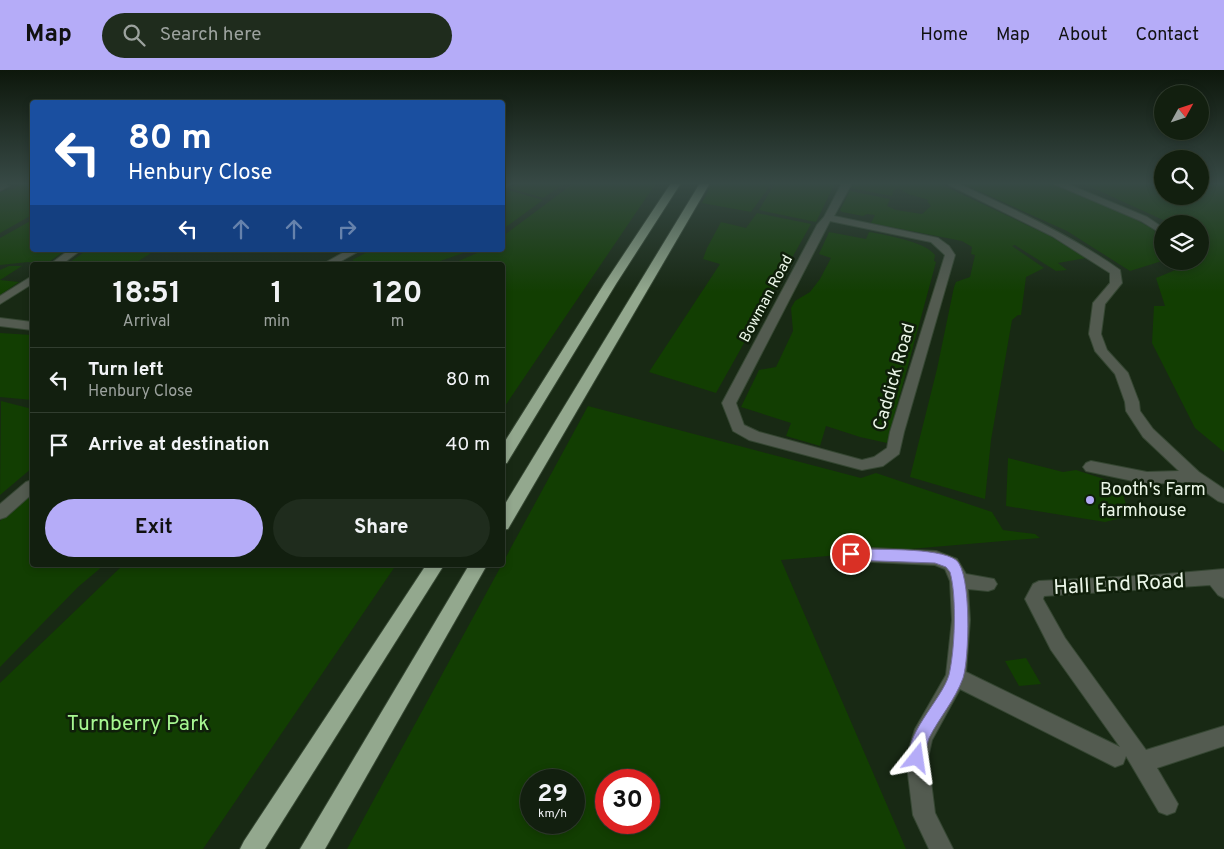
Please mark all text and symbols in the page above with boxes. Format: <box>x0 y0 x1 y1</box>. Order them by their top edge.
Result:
search box <box>102 13 452 58</box>
text: Map <box>25 20 72 50</box>
icon: search <box>120 21 148 49</box>
text: Search here <box>160 23 261 47</box>
text: Home <box>920 24 968 47</box>
text: Map <box>996 24 1030 47</box>
text: About <box>1058 24 1107 47</box>
text: Contact <box>1135 24 1199 47</box>
north arrow <box>1154 85 1209 140</box>
map controls <box>1154 85 1209 270</box>
text: 80 m <box>128 117 212 161</box>
icon: left <box>45 120 110 185</box>
button: search <box>1154 150 1209 205</box>
text: Henbury Close <box>128 160 272 187</box>
icon: left <box>174 215 202 243</box>
icon: ahead <box>227 215 255 243</box>
icon: ahead <box>280 215 308 243</box>
icon: right <box>333 215 361 243</box>
button: layers <box>1154 215 1209 270</box>
street label: Bowman Road <box>736 252 798 346</box>
text: 18:51 <box>112 276 181 313</box>
text: 1 <box>271 276 283 313</box>
text: 120 <box>372 276 423 313</box>
text: Arrival <box>123 312 171 332</box>
text: min <box>263 312 290 332</box>
text: m <box>391 312 404 332</box>
street label: Caddick Road <box>869 321 921 433</box>
text: Turn left <box>88 358 164 382</box>
icon: left <box>45 366 73 394</box>
text: 80 m <box>446 368 490 392</box>
text: Henbury Close <box>88 382 193 402</box>
icon: arrive <box>45 431 73 459</box>
text: Arrive at destination <box>88 433 269 457</box>
text: 40 m <box>445 433 490 457</box>
place label: Booth's Farm farmhouse <box>1100 479 1206 523</box>
marker: Booth's Farm farmhouse <box>1084 494 1096 506</box>
button: Exit <box>45 499 263 557</box>
button: Share <box>273 499 490 557</box>
pin <box>830 533 872 575</box>
icon: arrive <box>837 540 865 568</box>
street label: Hall End Road <box>1053 568 1185 602</box>
park label: Turnberry Park <box>67 711 209 738</box>
position arrow <box>890 731 942 783</box>
speed limit sign: 30 <box>595 769 660 834</box>
text: 29 <box>537 779 568 811</box>
text: km/h <box>538 806 567 822</box>

